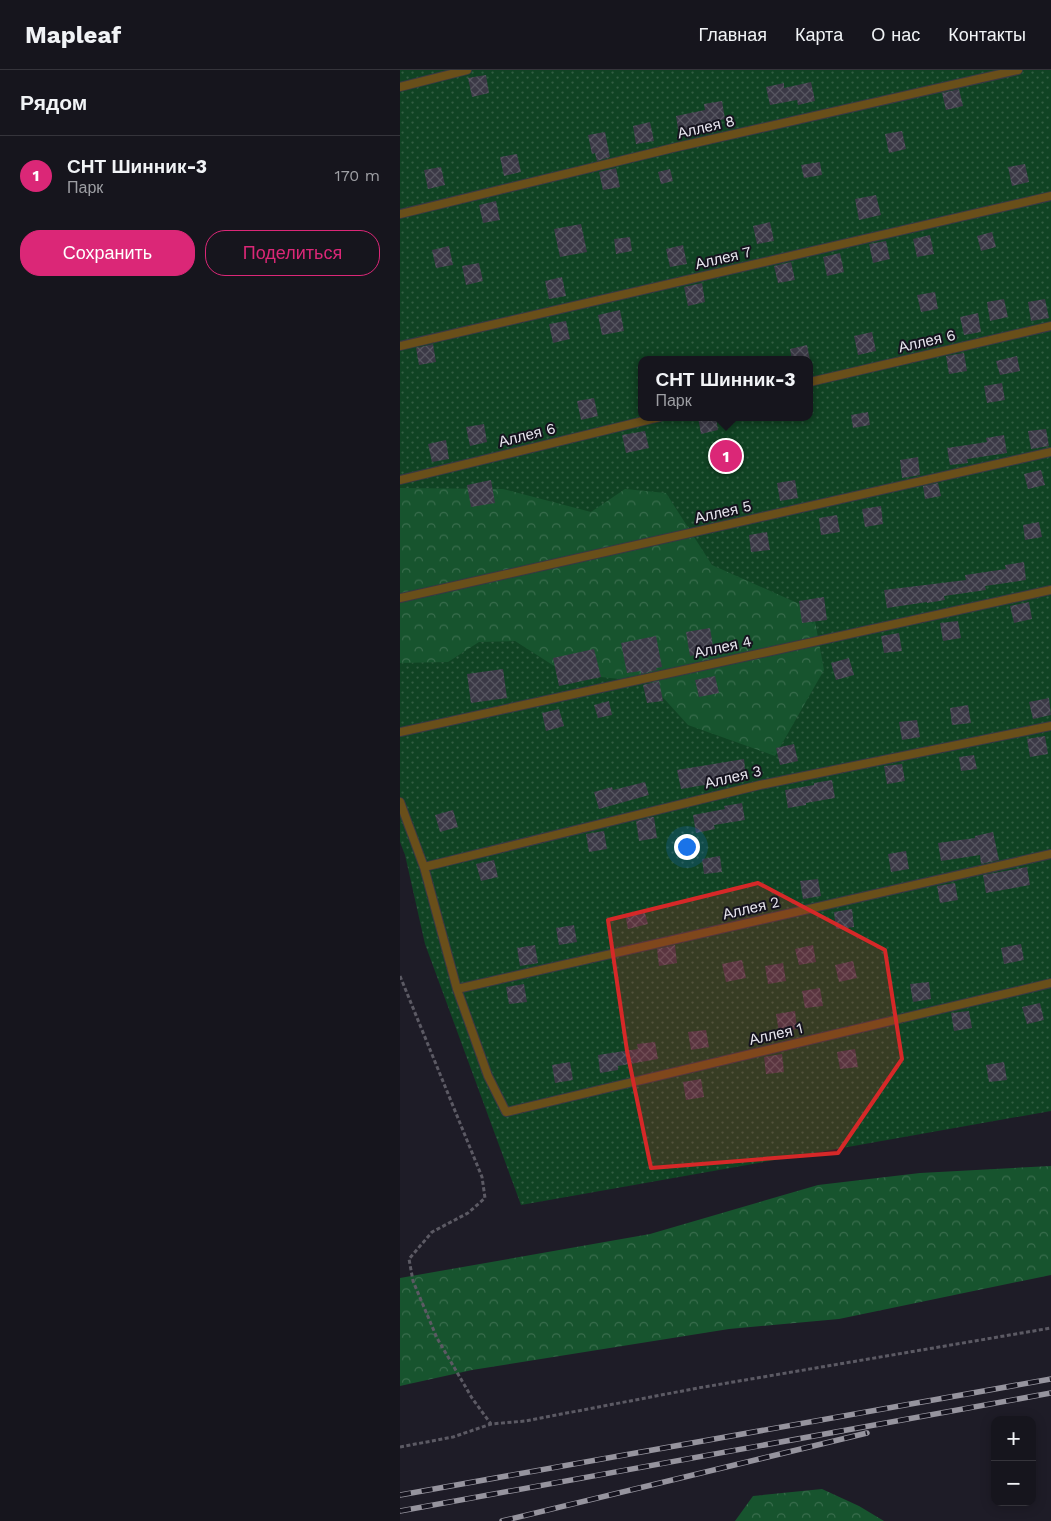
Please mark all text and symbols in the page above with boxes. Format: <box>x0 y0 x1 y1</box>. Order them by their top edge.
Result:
text: Mapleaf <box>25 21 121 49</box>
text: Главная <box>698 24 767 45</box>
text: Карта <box>795 24 843 45</box>
text: О нас <box>871 24 920 45</box>
text: Контакты <box>948 24 1026 45</box>
text: Рядом <box>20 90 87 115</box>
street label: Аллея 8 <box>676 112 736 142</box>
text: СНТ Шинник-3 <box>67 155 207 178</box>
text: 1 <box>33 166 39 185</box>
text: 170 m <box>334 166 380 185</box>
text: Парк <box>67 178 103 197</box>
button: Сохранить <box>20 230 195 276</box>
button: Поделиться <box>205 230 380 276</box>
street label: Аллея 7 <box>693 243 753 273</box>
street label: Аллея 6 <box>897 326 957 356</box>
popup <box>638 356 813 421</box>
text: СНТ Шинник-3 <box>655 368 796 391</box>
text: Парк <box>655 391 692 410</box>
street label: Аллея 6 <box>497 419 557 451</box>
pin: 1 <box>710 437 742 475</box>
street label: Аллея 5 <box>693 497 753 527</box>
street label: Аллея 4 <box>693 632 753 662</box>
street label: Аллея 3 <box>703 762 763 792</box>
your location <box>674 834 700 860</box>
street label: Аллея 2 <box>721 893 781 923</box>
street label: Аллея 1 <box>747 1019 805 1049</box>
map controls <box>991 1416 1036 1506</box>
button: + <box>991 1416 1036 1461</box>
button: − <box>991 1461 1036 1506</box>

